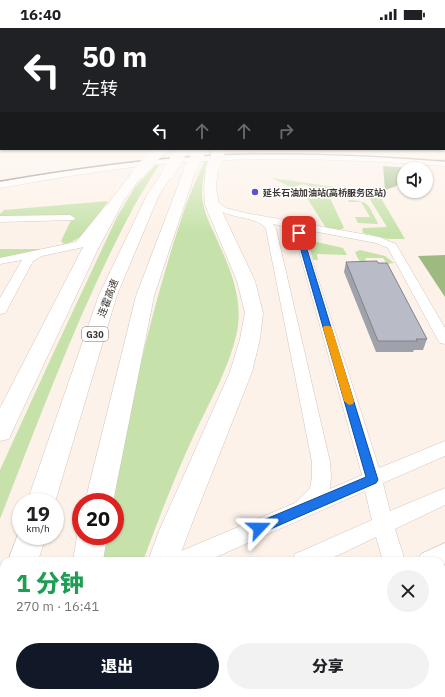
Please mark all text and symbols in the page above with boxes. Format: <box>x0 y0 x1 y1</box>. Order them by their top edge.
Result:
text: 16:40 <box>20 5 61 24</box>
text: 50 m <box>82 38 147 75</box>
icon: left <box>16 44 68 96</box>
text: 左转 <box>82 77 118 100</box>
icon: left <box>149 120 171 142</box>
icon: ahead <box>191 120 213 142</box>
icon: ahead <box>233 120 255 142</box>
icon: right <box>275 120 297 142</box>
map controls <box>397 162 433 198</box>
button: sound <box>397 162 433 198</box>
marker: 延长石油加油站(高桥服务区站) <box>250 187 260 197</box>
place label: 延长石油加油站(高桥服务区站) <box>263 187 386 198</box>
pin <box>282 216 316 250</box>
icon: arrive <box>288 222 310 244</box>
street label: 连霍高速 <box>95 277 121 319</box>
road number: G30 <box>82 327 108 341</box>
speed limit sign: 20 <box>72 493 124 545</box>
text: 19 <box>26 500 50 527</box>
position arrow <box>238 507 280 549</box>
text: km/h <box>26 522 50 535</box>
text: 1 分钟 <box>16 567 84 599</box>
button: close <box>387 570 429 612</box>
text: 270 m · 16:41 <box>16 598 99 615</box>
button: 退出 <box>16 643 219 689</box>
button: 分享 <box>227 643 429 689</box>

